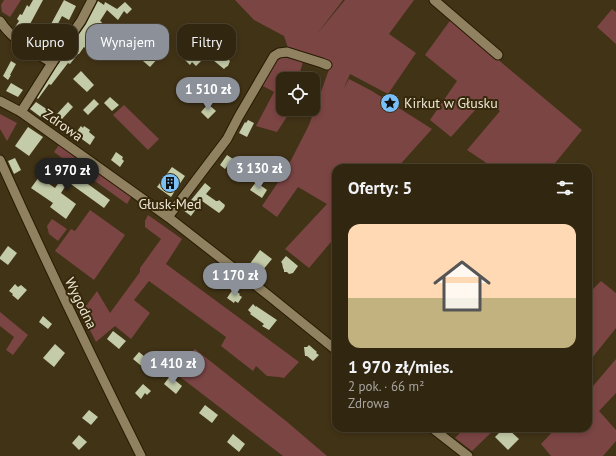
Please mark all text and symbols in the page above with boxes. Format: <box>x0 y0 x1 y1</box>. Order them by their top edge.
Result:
chip: Kupno <box>12 24 78 60</box>
chip: Wynajem <box>86 24 169 60</box>
chip: Filtry <box>177 24 236 60</box>
map controls <box>276 72 320 116</box>
button: locate <box>276 72 320 116</box>
pin: 1 510 zł <box>167 77 249 111</box>
text: 1 510 zł <box>185 81 231 98</box>
place icon: Kirkut w Głusku <box>379 92 401 114</box>
place label: Kirkut w Głusku <box>404 94 498 112</box>
street label: Zdrowa <box>40 105 86 145</box>
pin: 3 130 zł <box>218 156 300 190</box>
pin: 1 970 zł <box>26 158 108 192</box>
text: 3 130 zł <box>236 160 282 177</box>
text: 1 970 zł <box>44 162 90 179</box>
building icon: Głusk-Med <box>159 172 181 194</box>
text: Oferty: 5 <box>348 177 412 199</box>
icon: filters <box>554 177 576 199</box>
place label: Głusk-Med <box>139 195 201 213</box>
icon: home <box>426 250 498 322</box>
pin: 1 170 zł <box>194 263 276 297</box>
text: 1 170 zł <box>212 267 258 284</box>
street label: Wygodna <box>61 274 101 332</box>
pin: 1 410 zł <box>132 351 214 385</box>
text: 1 410 zł <box>150 355 196 372</box>
text: 1 970 zł/mies. <box>348 356 454 378</box>
text: 2 pok. · 66 m² <box>348 378 424 395</box>
text: Zdrowa <box>348 395 389 412</box>

